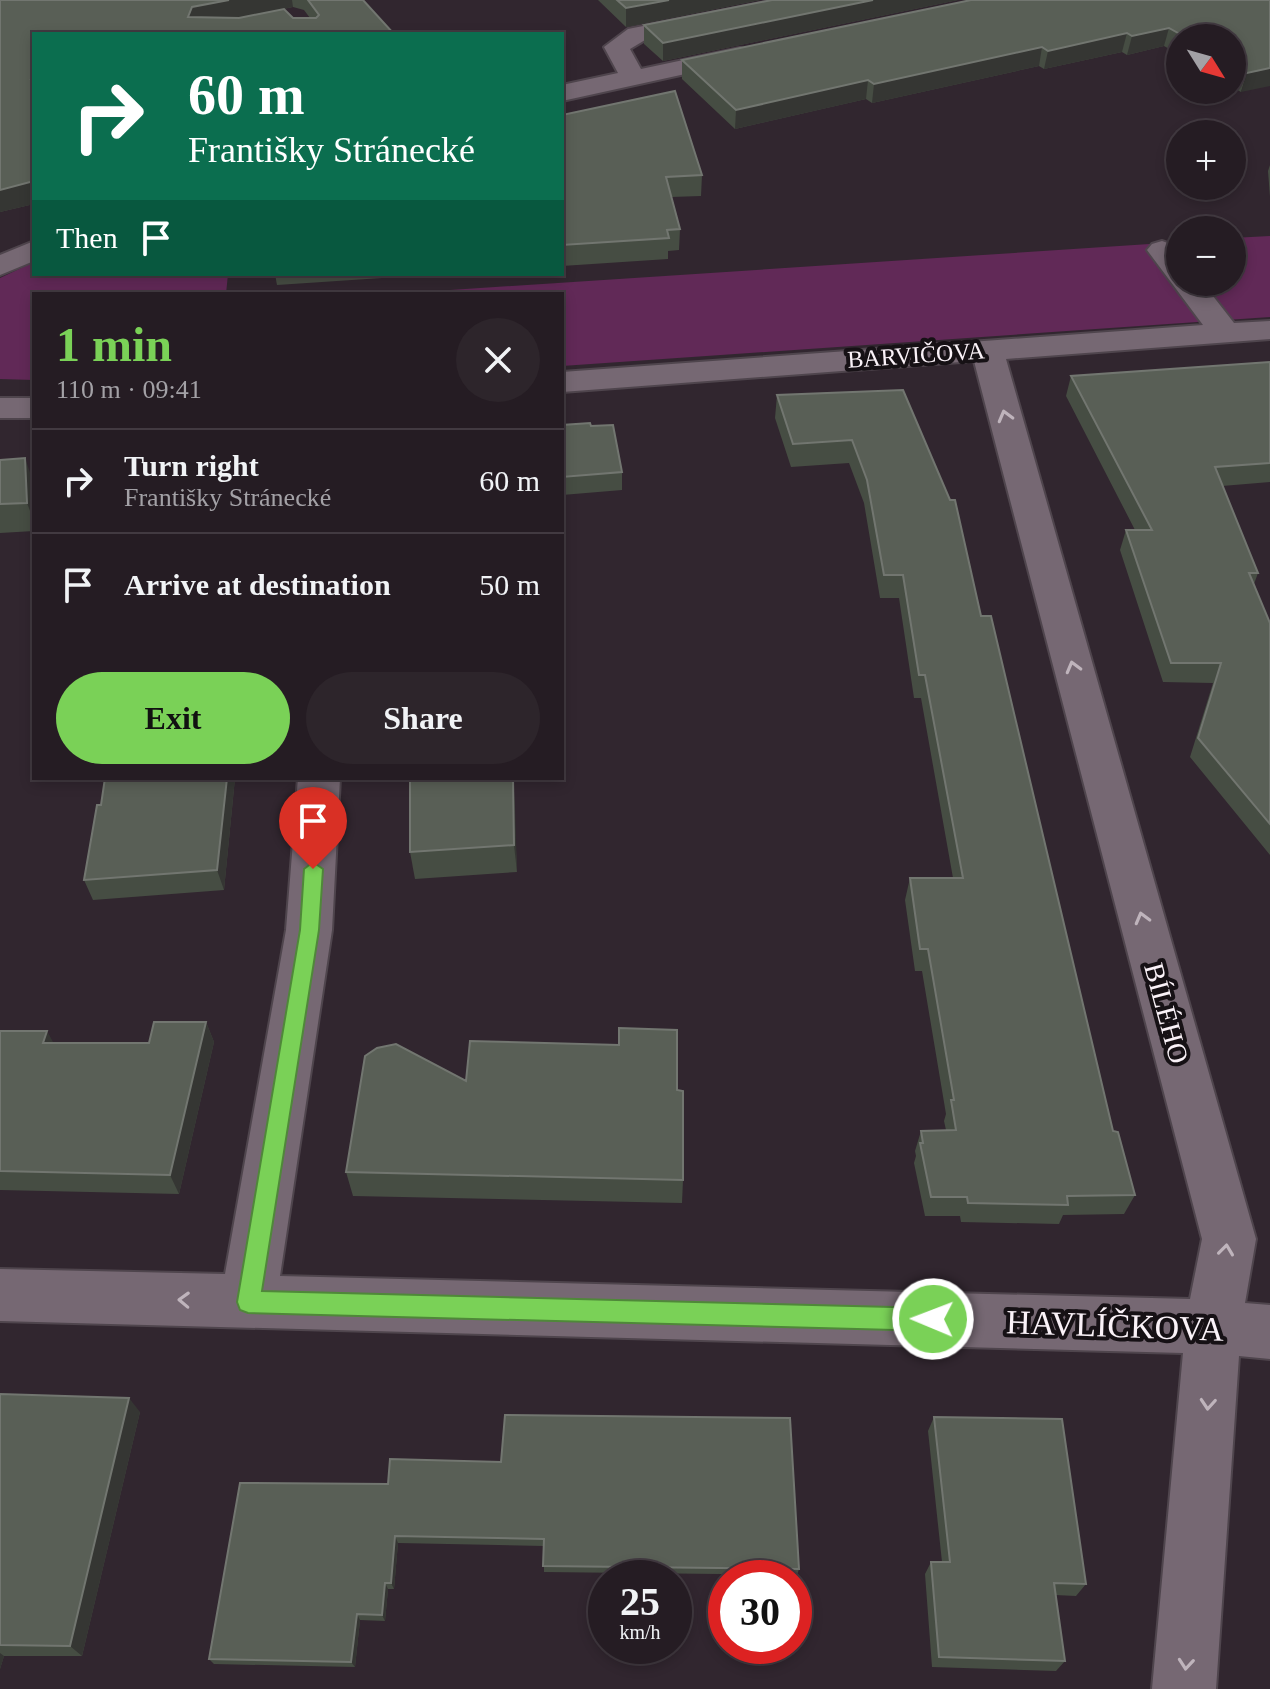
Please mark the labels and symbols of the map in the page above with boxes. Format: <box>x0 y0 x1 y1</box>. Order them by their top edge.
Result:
north arrow <box>1166 24 1246 104</box>
street label: BARVIČOVA <box>846 337 986 373</box>
one-way arrow <box>998 410 1014 423</box>
one-way arrow <box>1066 660 1083 674</box>
pin <box>279 787 347 869</box>
one-way arrow <box>1134 911 1151 925</box>
street label: BÍLÉHO <box>1138 960 1195 1067</box>
one-way arrow <box>1218 1243 1235 1256</box>
position arrow <box>891 1277 975 1361</box>
one-way arrow <box>177 1291 190 1309</box>
street label: HAVLÍČKOVA <box>1005 1303 1225 1348</box>
one-way arrow <box>1200 1398 1217 1411</box>
speed limit sign: 30 <box>708 1560 812 1664</box>
one-way arrow <box>1178 1657 1195 1670</box>

